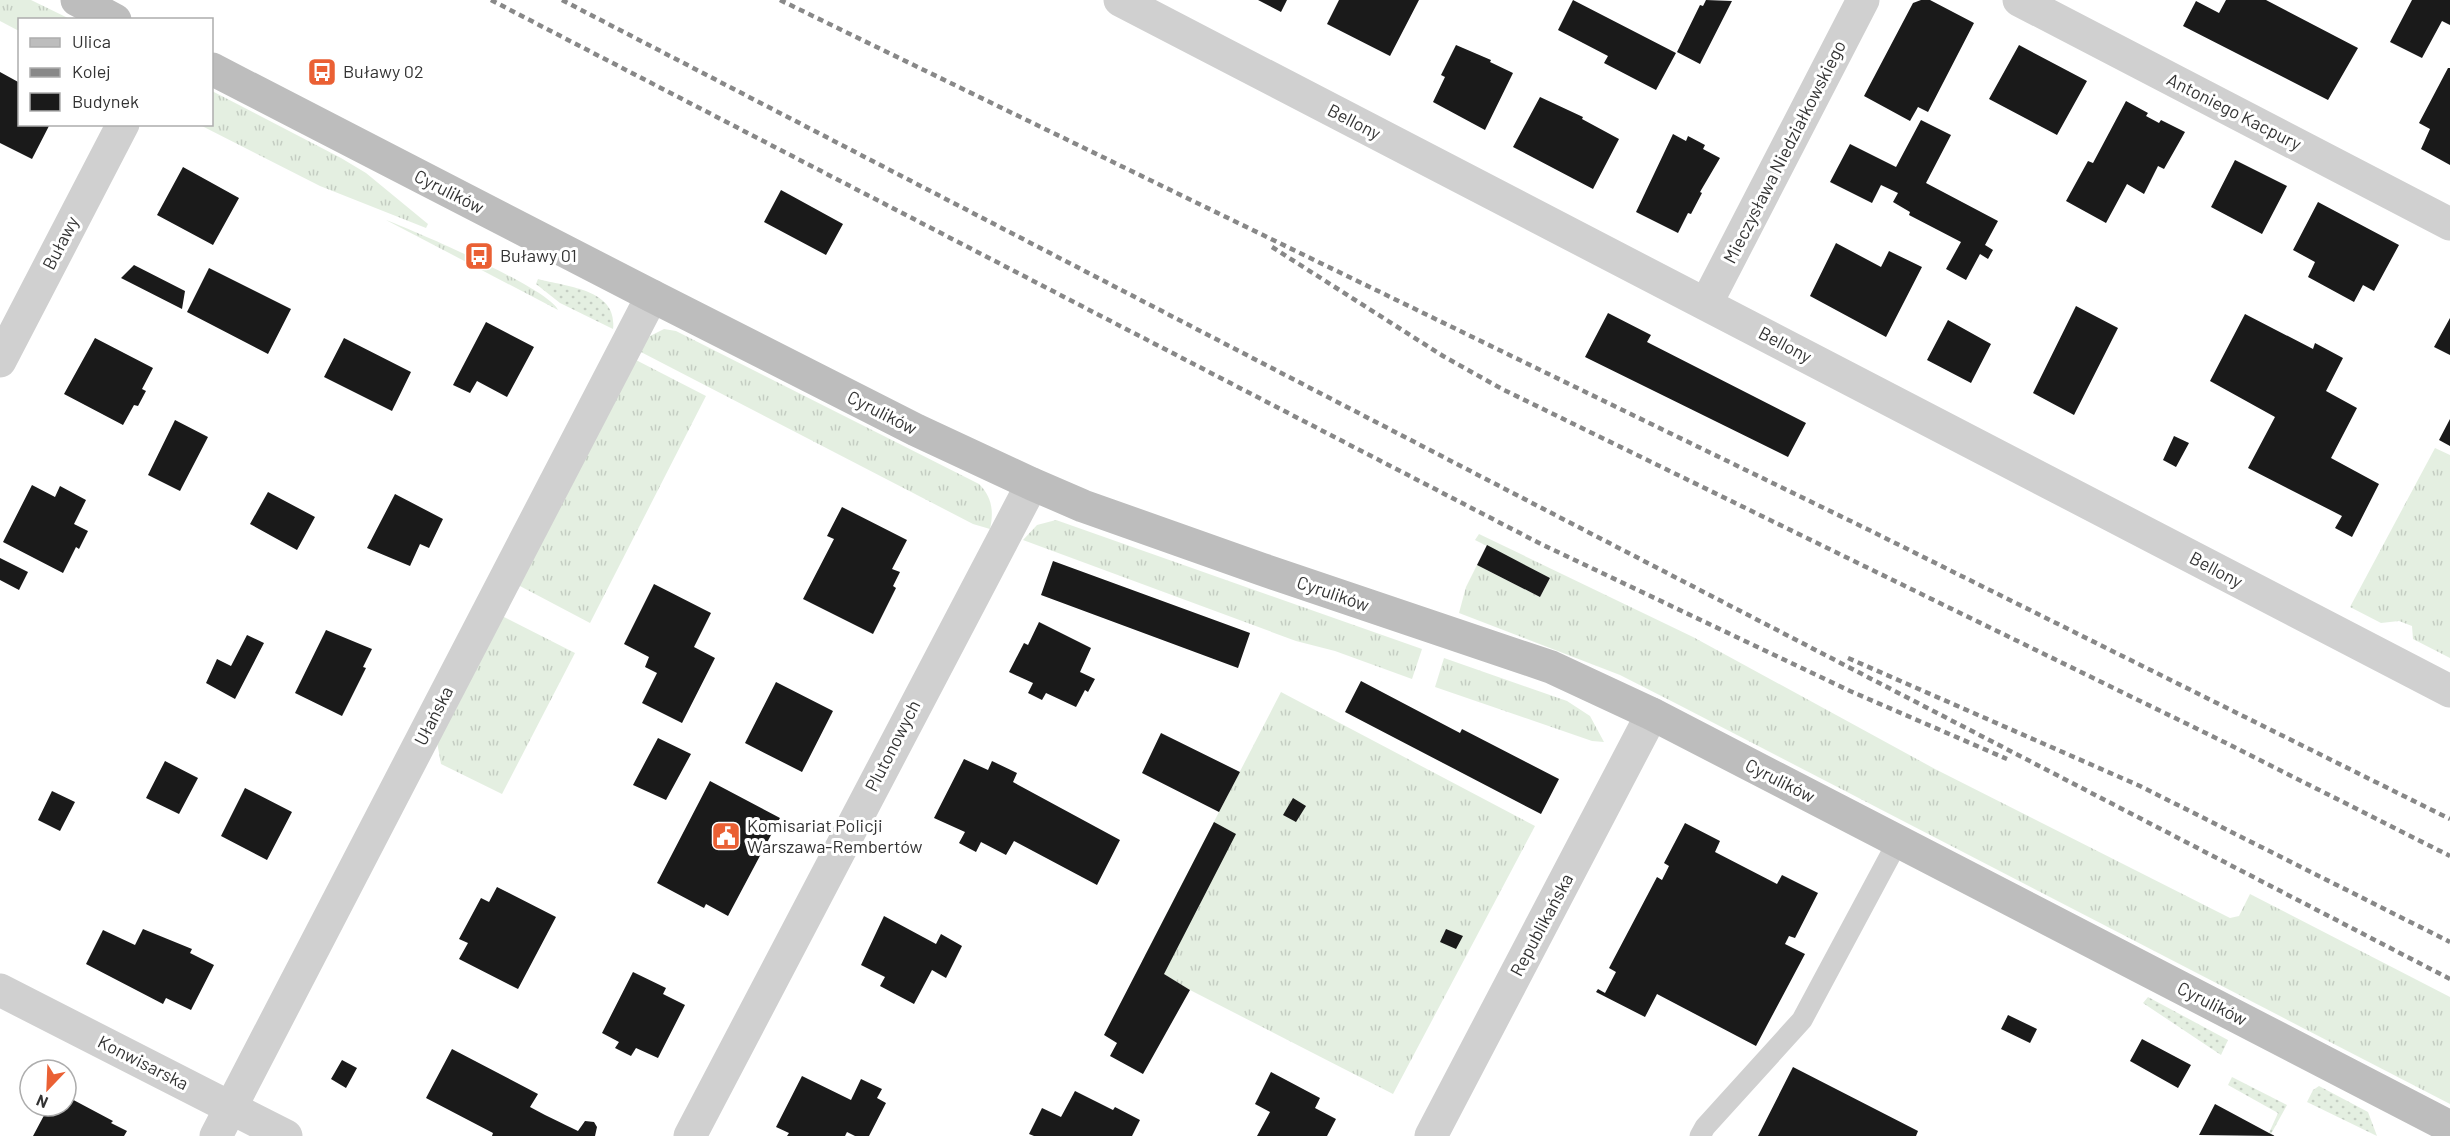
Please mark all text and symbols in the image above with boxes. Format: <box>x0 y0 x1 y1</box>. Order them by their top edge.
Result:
legend <box>18 18 213 126</box>
text: Ulica <box>72 30 111 52</box>
street label: Mieczysława Niedziałkowskiego <box>1718 36 1850 267</box>
bus stop icon: Buławy 02 <box>306 56 338 88</box>
text: Kolej <box>72 60 111 82</box>
place label: Buławy 02 <box>343 60 424 82</box>
street label: Antoniego Kacpury <box>2163 68 2305 155</box>
text: Budynek <box>72 90 139 112</box>
street label: Bellony <box>1324 98 1385 144</box>
street label: Cyrulików <box>411 164 488 218</box>
street label: Buławy <box>37 212 83 273</box>
bus stop icon: Buławy 01 <box>463 240 495 272</box>
place label: Buławy 01 <box>500 244 577 266</box>
street label: Bellony <box>1755 321 1816 367</box>
street label: Cyrulików <box>844 385 921 439</box>
street label: Bellony <box>2186 546 2247 592</box>
street label: Cyrulików <box>1294 570 1372 616</box>
street label: Ułańska <box>409 682 457 749</box>
street label: Plutonowych <box>860 696 925 795</box>
street label: Cyrulików <box>1742 753 1819 807</box>
place label: Komisariat Policji Warszawa-Rembertów <box>747 814 923 857</box>
public building icon: Komisariat Policji Warszawa-Rembertów <box>710 820 742 852</box>
street label: Republikańska <box>1505 869 1577 980</box>
street label: Cyrulików <box>2174 976 2251 1030</box>
street label: Konwisarska <box>94 1030 192 1094</box>
north arrow <box>18 1058 78 1118</box>
text: N <box>33 1091 51 1113</box>

